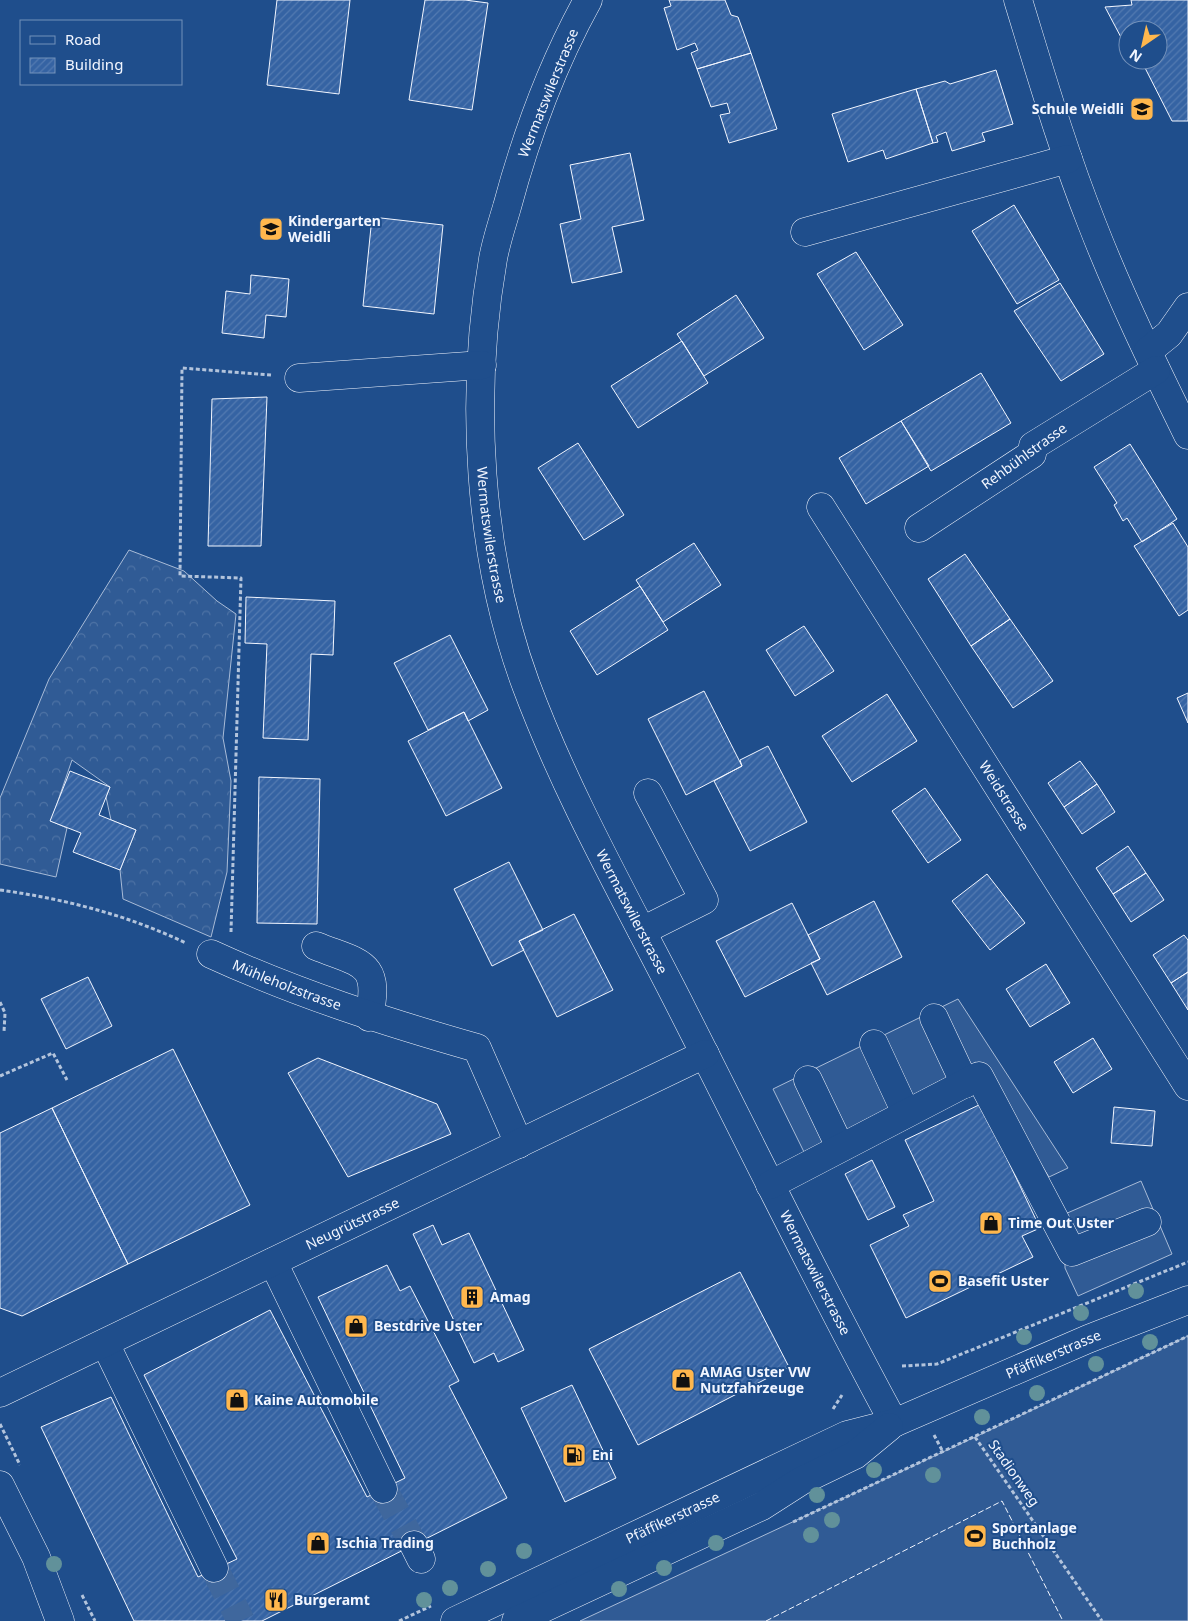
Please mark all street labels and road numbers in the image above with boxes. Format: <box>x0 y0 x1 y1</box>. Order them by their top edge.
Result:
street label: Wermatswilerstrasse <box>513 25 582 160</box>
street label: Rehbühlstrasse <box>977 418 1070 493</box>
street label: Wermatswilerstrasse <box>473 466 511 605</box>
street label: Weidstrasse <box>975 757 1034 834</box>
street label: Wermatswilerstrasse <box>592 846 672 977</box>
street label: Mühleholzstrasse <box>230 955 344 1014</box>
street label: Neugrütstrasse <box>302 1192 402 1254</box>
street label: Wermatswilerstrasse <box>776 1207 856 1338</box>
street label: Pfäffikerstrasse <box>1002 1325 1104 1383</box>
street label: Stadionweg <box>984 1436 1044 1510</box>
street label: Pfäffikerstrasse <box>622 1487 723 1548</box>

